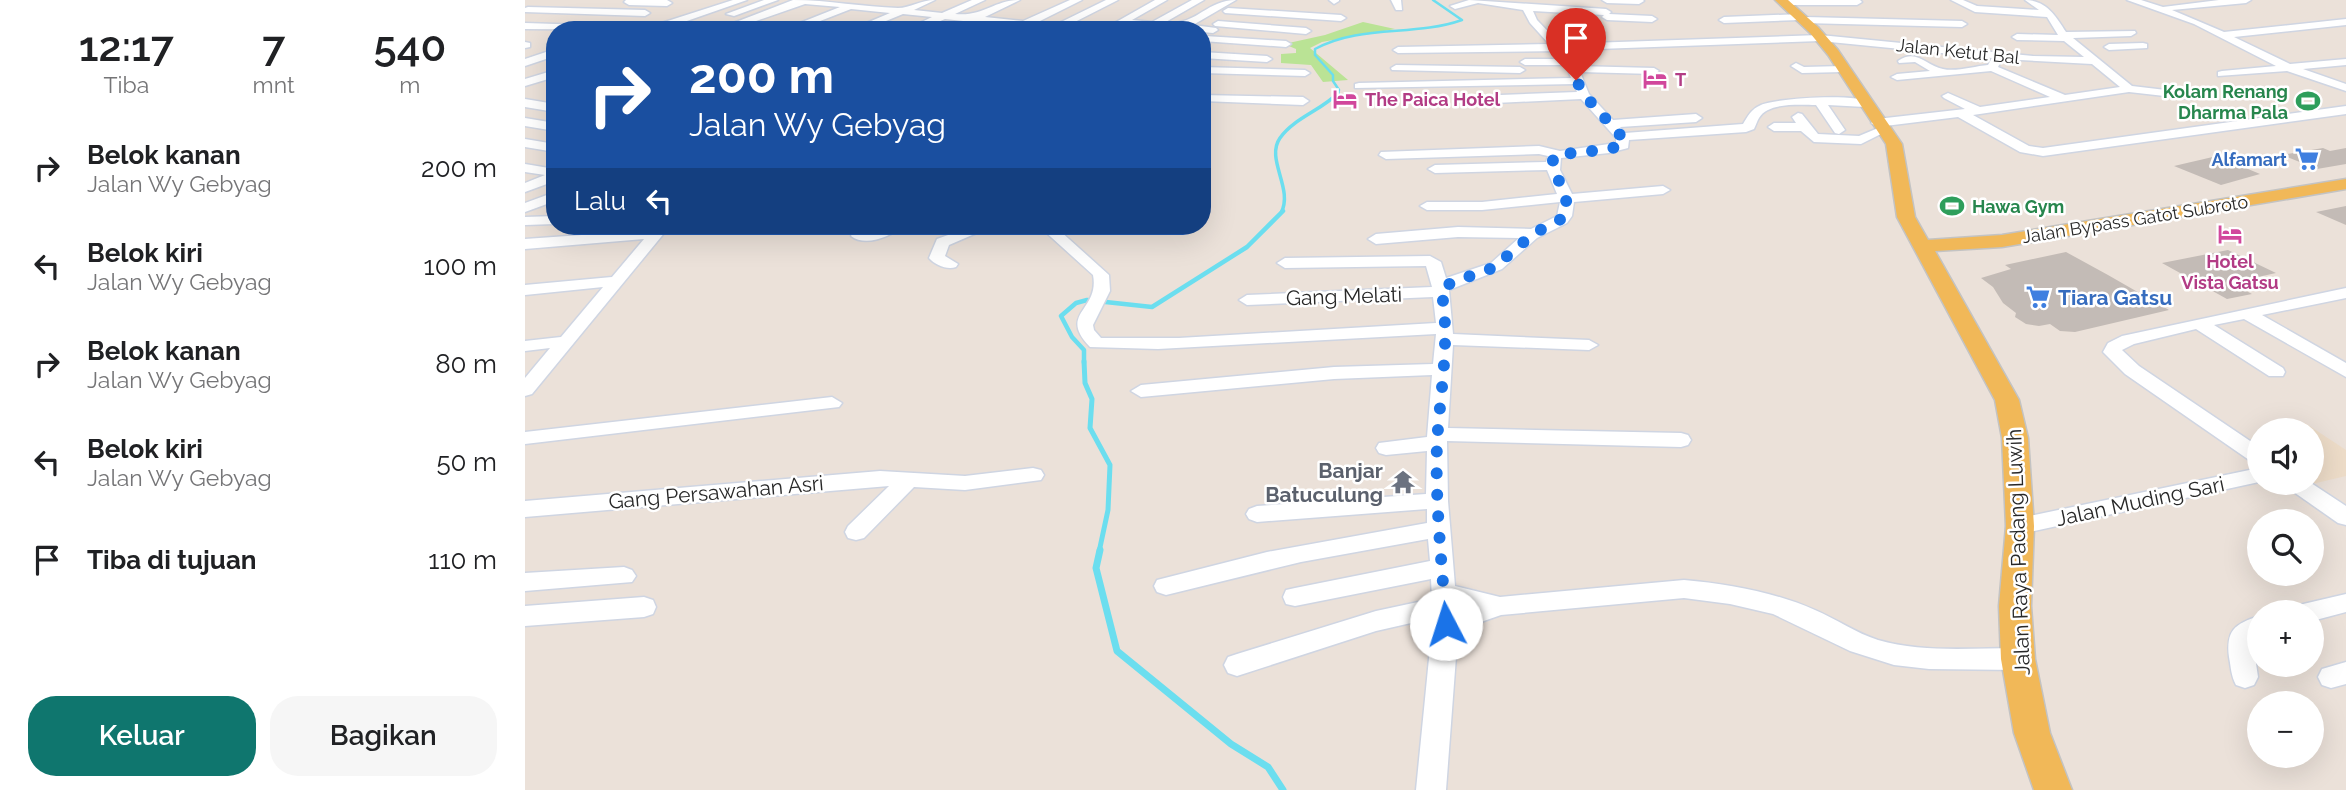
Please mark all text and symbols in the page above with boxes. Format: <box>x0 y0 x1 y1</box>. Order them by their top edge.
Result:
pin <box>1546 8 1606 80</box>
icon: arrive <box>1557 19 1595 57</box>
text: 12:17 <box>79 22 174 71</box>
text: 7 <box>262 22 285 71</box>
text: 540 <box>374 22 446 71</box>
street label: Jalan Ketut Bal <box>1895 34 2021 68</box>
text: 200 m <box>689 47 834 104</box>
icon: right <box>574 49 665 140</box>
hotel icon: T <box>1641 65 1669 93</box>
place label: T <box>1675 69 1686 90</box>
text: Tiba <box>103 71 149 98</box>
text: mnt <box>253 71 295 98</box>
text: m <box>399 71 420 98</box>
place label: Kolam Renang Dharma Pala <box>2163 81 2288 123</box>
hotel icon: The Paica Hotel <box>1331 85 1359 113</box>
sports icon: Kolam Renang Dharma Pala <box>2294 87 2322 115</box>
place label: The Paica Hotel <box>1365 89 1501 110</box>
text: Jalan Wy Gebyag <box>689 106 946 143</box>
text: Belok kanan <box>87 140 241 170</box>
supermarket icon: Alfamart <box>2293 145 2321 173</box>
icon: right <box>28 149 66 187</box>
place label: Alfamart <box>2211 149 2287 170</box>
text: 200 m <box>421 153 497 183</box>
text: Jalan Wy Gebyag <box>87 170 272 197</box>
icon: left <box>640 182 678 220</box>
text: Lalu <box>574 186 626 216</box>
street label: Jalan Bypass Gatot Subroto <box>2021 191 2250 247</box>
sports icon: Hawa Gym <box>1938 192 1966 220</box>
place label: Hawa Gym <box>1972 196 2064 217</box>
hotel icon: Hotel Vista Gatsu <box>2216 220 2244 248</box>
text: Belok kiri <box>87 238 203 268</box>
icon: left <box>28 247 66 285</box>
text: 100 m <box>424 251 497 281</box>
place label: Hotel Vista Gatsu <box>2181 251 2279 293</box>
text: Jalan Wy Gebyag <box>87 268 272 295</box>
street label: Gang Melati <box>1285 281 1403 311</box>
supermarket icon: Tiara Gatsu <box>2024 283 2052 311</box>
place label: Tiara Gatsu <box>2058 285 2172 310</box>
text: Belok kanan <box>87 336 241 366</box>
icon: right <box>28 345 66 383</box>
text: 80 m <box>435 349 497 379</box>
text: Jalan Wy Gebyag <box>87 366 272 393</box>
map controls <box>2247 418 2324 768</box>
button: sound <box>2247 418 2324 495</box>
street label: Jalan Raya Padang Luwih <box>2001 428 2035 676</box>
text: Belok kiri <box>87 434 203 464</box>
icon: left <box>28 443 66 481</box>
text: 50 m <box>436 447 497 477</box>
place label: Banjar Batuculung <box>1265 458 1383 507</box>
text: Jalan Wy Gebyag <box>87 464 272 491</box>
temple icon: Banjar Batuculung <box>1389 468 1417 496</box>
street label: Gang Persawahan Asri <box>607 470 825 514</box>
street label: Jalan Muding Sari <box>2054 471 2226 531</box>
button: search <box>2247 509 2324 586</box>
icon: arrive <box>28 541 66 579</box>
text: Tiba di tujuan <box>87 545 257 575</box>
text: 110 m <box>428 545 497 575</box>
position arrow <box>1409 587 1483 661</box>
button: + <box>2247 600 2324 677</box>
button: − <box>2247 691 2324 768</box>
button: Keluar <box>28 696 256 776</box>
button: Bagikan <box>270 696 497 776</box>

